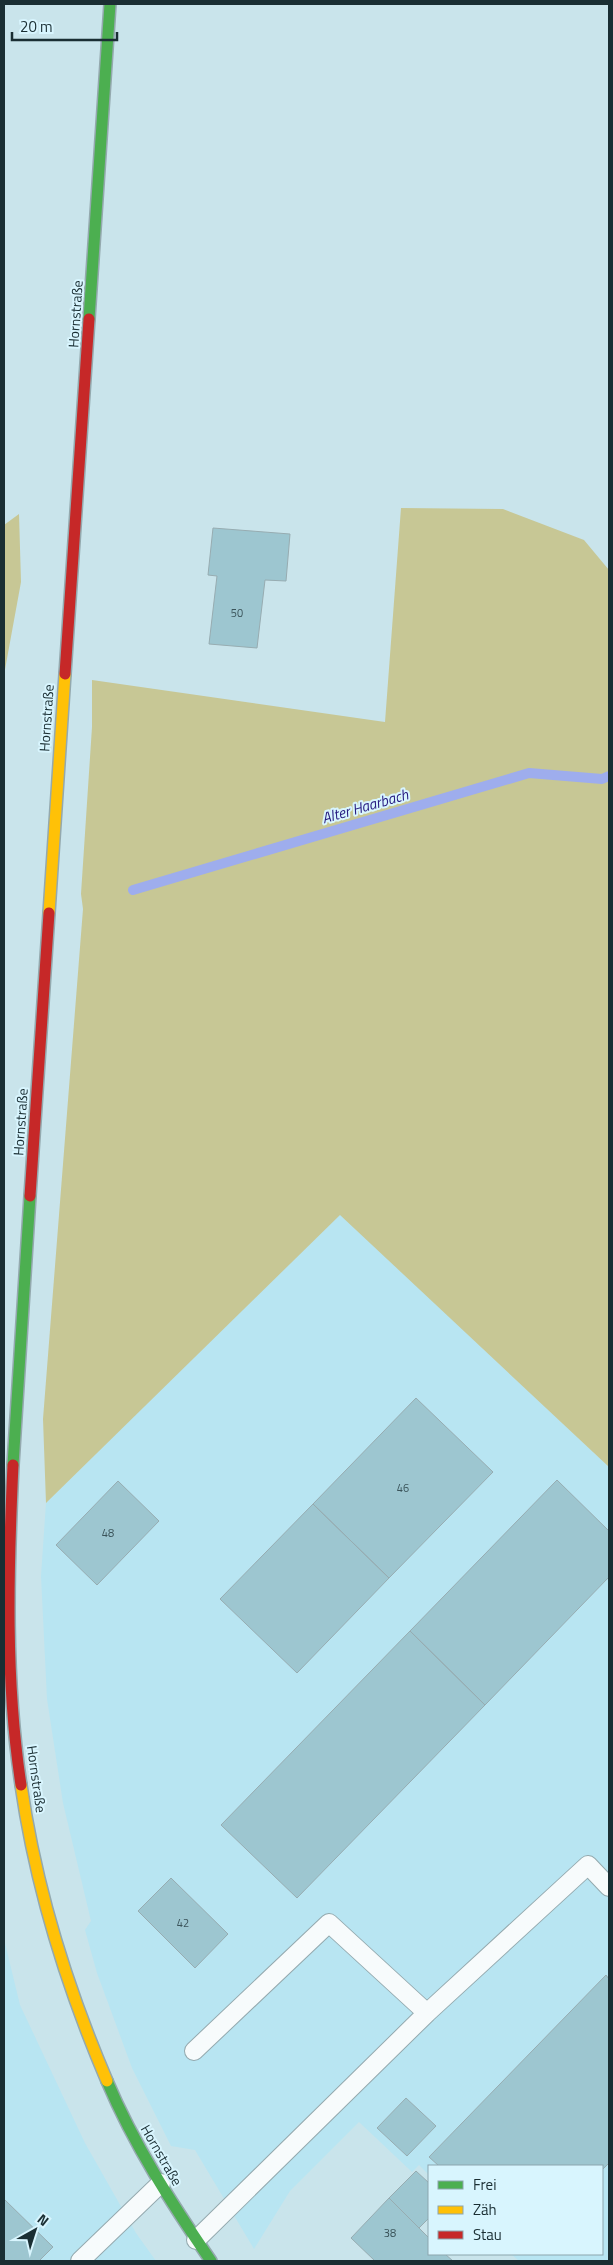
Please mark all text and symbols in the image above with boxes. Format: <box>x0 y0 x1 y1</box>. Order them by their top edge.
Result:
scale bar <box>12 10 118 42</box>
text: 20 m <box>20 15 53 38</box>
street label: Hornstraße <box>62 280 88 348</box>
house number: 50 <box>231 605 243 621</box>
street label: Hornstraße <box>33 684 59 752</box>
water label: Alter Haarbach <box>319 783 411 829</box>
street label: Hornstraße <box>7 1088 33 1156</box>
house number: 46 <box>397 1480 409 1496</box>
house number: 48 <box>102 1525 114 1541</box>
street label: Hornstraße <box>22 1744 52 1814</box>
house number: 42 <box>177 1915 189 1931</box>
street label: Hornstraße <box>136 2121 188 2189</box>
legend <box>428 2165 603 2255</box>
text: Frei <box>473 2173 496 2196</box>
text: Zäh <box>473 2198 497 2221</box>
north arrow <box>10 2205 60 2255</box>
text: N <box>33 2208 54 2231</box>
text: Stau <box>473 2223 502 2246</box>
house number: 38 <box>384 2225 396 2241</box>

